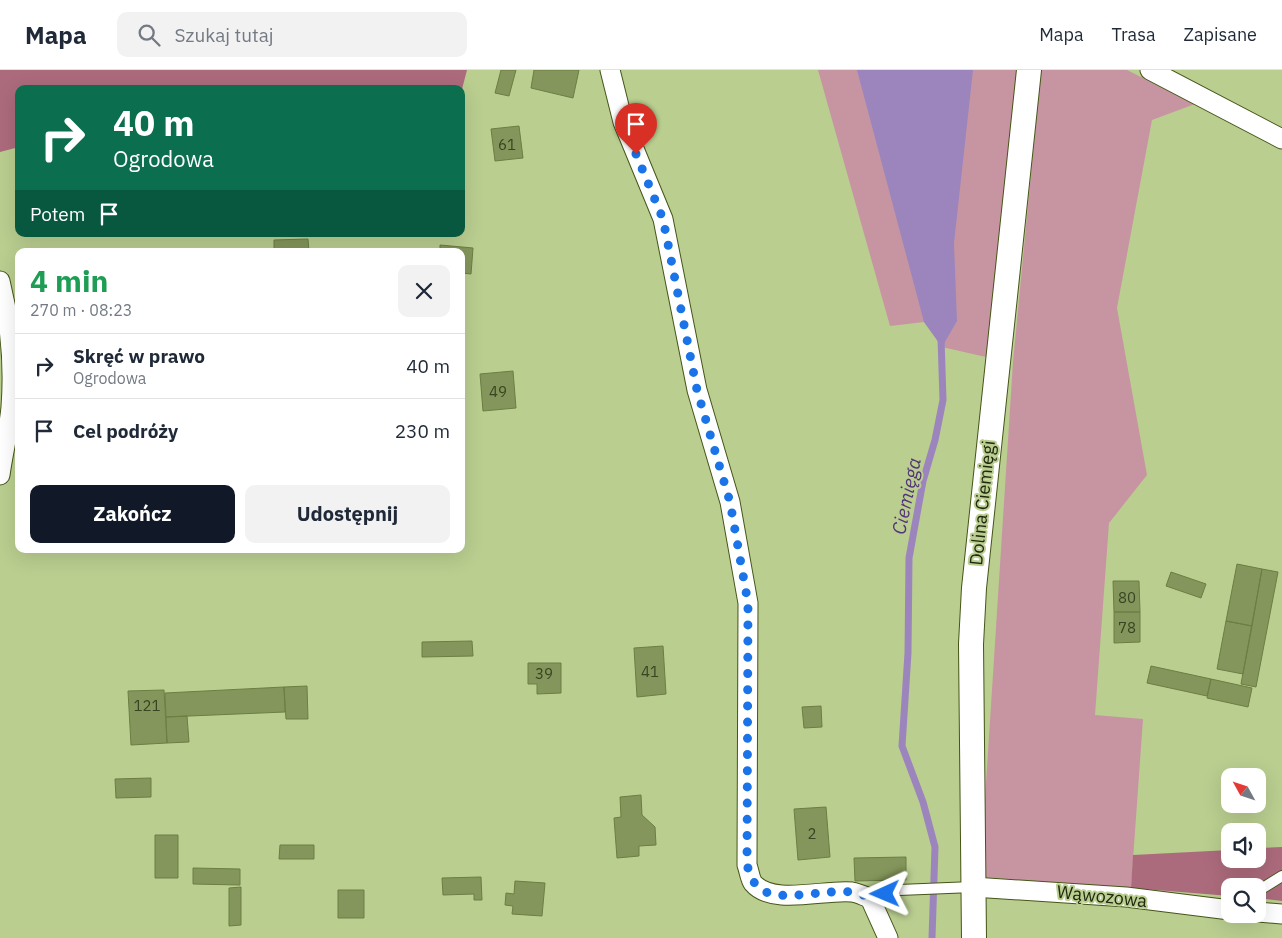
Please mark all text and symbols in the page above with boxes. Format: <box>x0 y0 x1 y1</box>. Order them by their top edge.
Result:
search box <box>117 12 467 57</box>
text: Mapa <box>25 19 87 51</box>
icon: search <box>135 21 163 49</box>
text: Szukaj tutaj <box>175 23 274 47</box>
text: Mapa <box>1039 23 1084 46</box>
text: Trasa <box>1112 23 1156 46</box>
text: Zapisane <box>1184 23 1257 46</box>
text: 40 m <box>113 100 195 146</box>
pin <box>615 103 657 154</box>
icon: right <box>30 105 95 170</box>
icon: arrive <box>622 110 650 138</box>
house number: 61 <box>498 135 516 154</box>
text: Ogrodowa <box>113 144 214 173</box>
icon: arrive <box>95 200 123 228</box>
text: Potem <box>30 202 85 226</box>
text: 4 min <box>30 261 108 300</box>
button: close <box>398 265 450 317</box>
text: 270 m · 08:23 <box>30 300 132 320</box>
text: Skręć w prawo <box>73 344 205 368</box>
icon: right <box>30 352 58 380</box>
text: 40 m <box>406 354 450 378</box>
text: Ogrodowa <box>73 368 146 388</box>
house number: 49 <box>489 382 507 401</box>
icon: arrive <box>30 417 58 445</box>
text: Cel podróży <box>73 419 178 443</box>
text: 230 m <box>395 419 450 443</box>
street label: Dolina Ciemięgi <box>964 439 1000 567</box>
water label: Ciemięga <box>886 455 926 537</box>
button: Zakończ <box>30 485 235 543</box>
button: Udostępnij <box>245 485 450 543</box>
house number: 80 <box>1118 588 1136 607</box>
house number: 78 <box>1118 618 1136 637</box>
house number: 41 <box>641 662 659 681</box>
house number: 39 <box>535 664 553 683</box>
house number: 121 <box>133 696 161 715</box>
north arrow <box>1221 768 1266 812</box>
map controls <box>1221 768 1266 923</box>
button: sound <box>1221 823 1266 868</box>
house number: 2 <box>807 824 817 843</box>
position arrow <box>858 867 910 919</box>
button: search <box>1221 878 1266 923</box>
street label: Wąwozowa <box>1056 880 1149 912</box>

